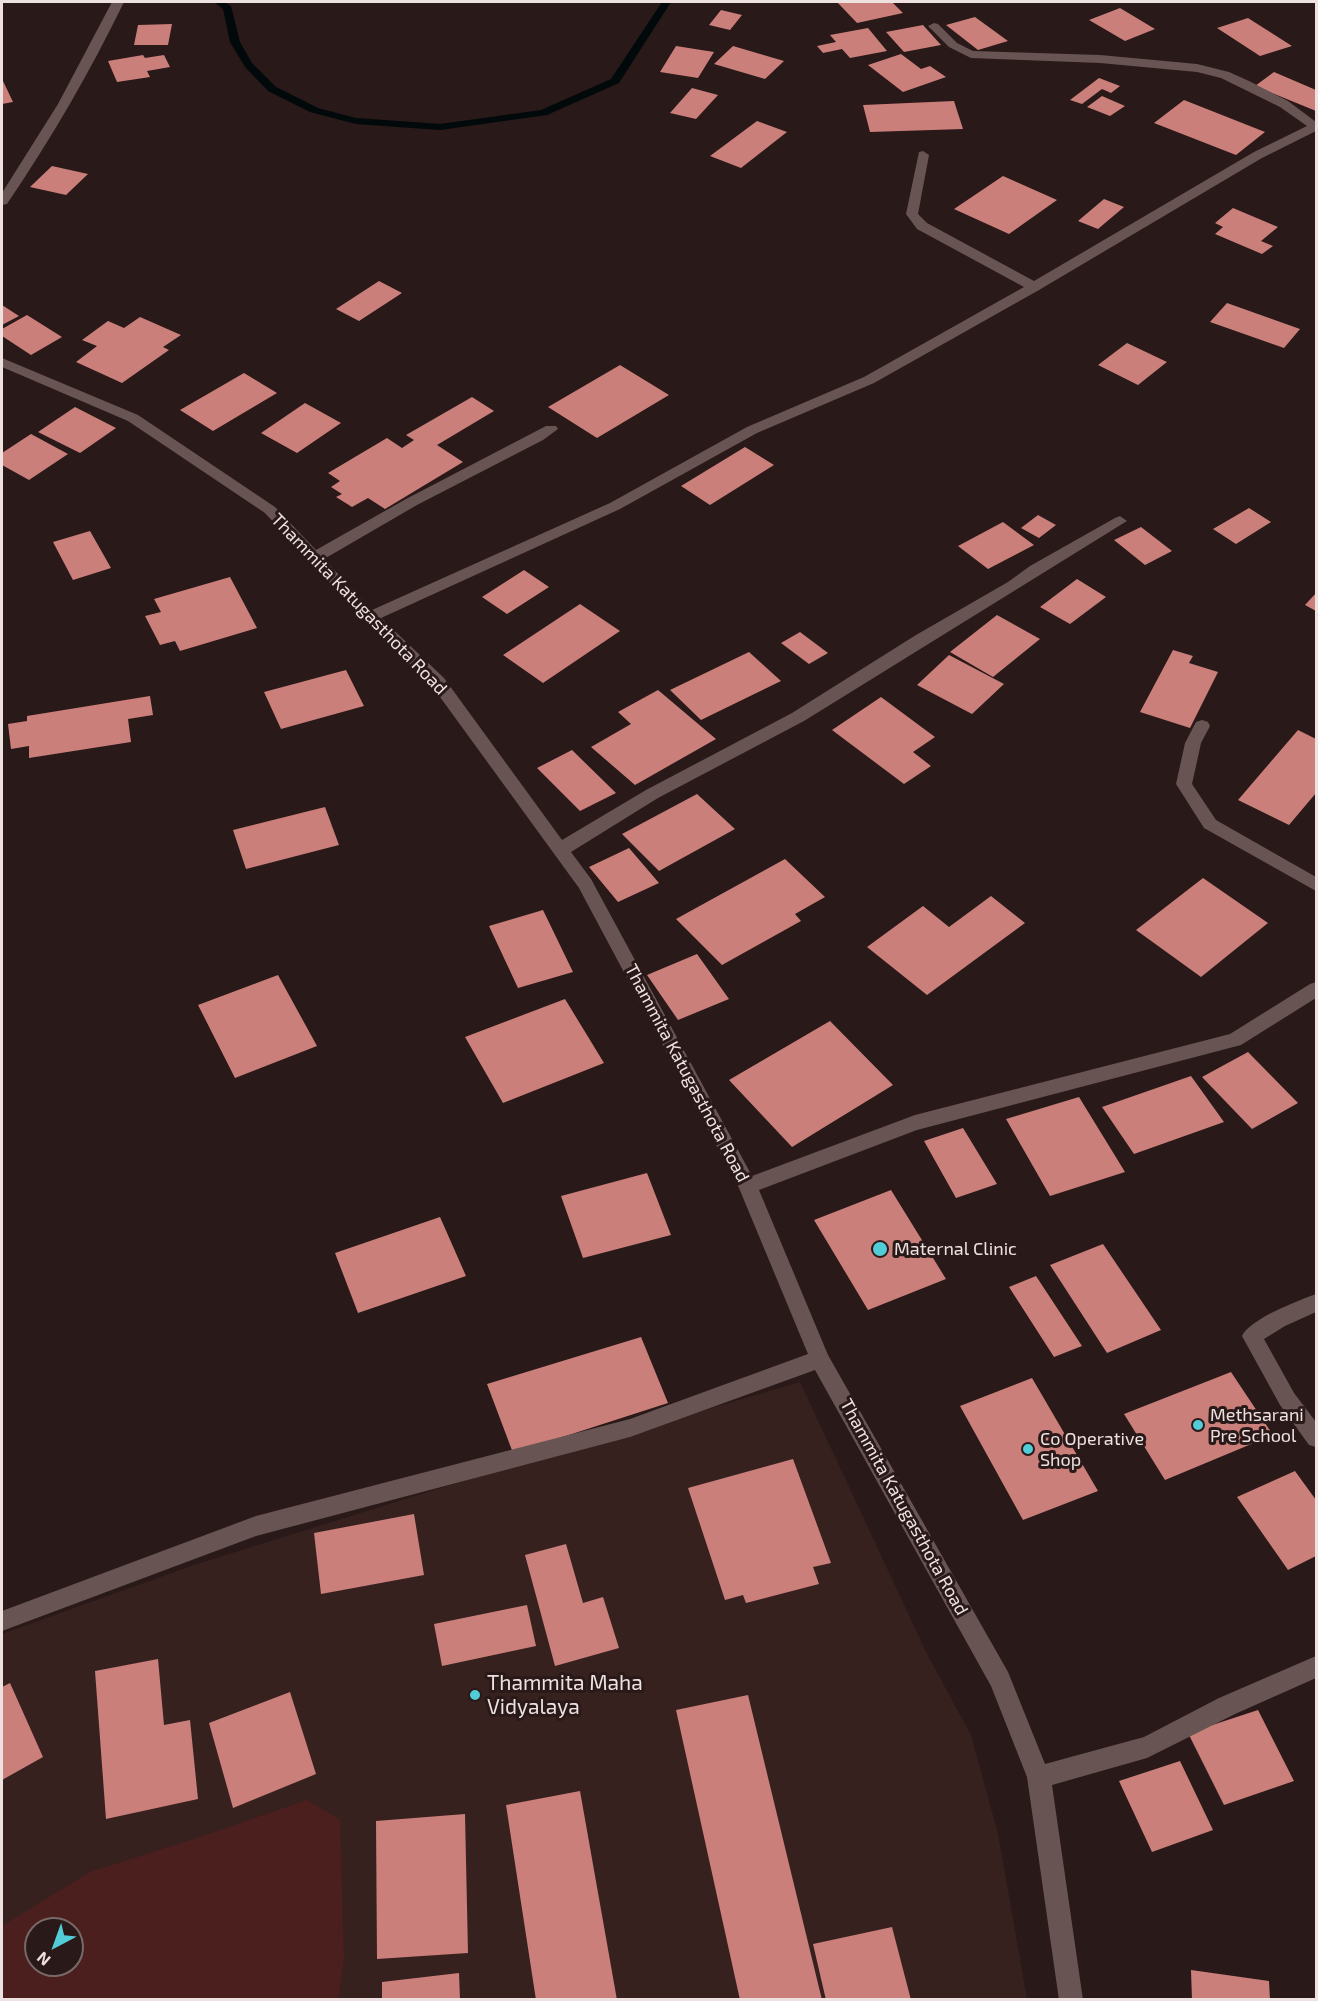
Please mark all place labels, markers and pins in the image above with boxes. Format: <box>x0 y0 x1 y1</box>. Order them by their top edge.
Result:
place label: Maternal Clinic <box>894 1238 1017 1260</box>
marker: Maternal Clinic <box>871 1240 889 1258</box>
place label: Methsarani Pre School <box>1210 1404 1304 1446</box>
marker: Methsarani Pre School <box>1191 1418 1205 1432</box>
place label: Co Operative Shop <box>1040 1428 1144 1470</box>
marker: Co Operative Shop <box>1021 1442 1035 1456</box>
place label: Thammita Maha Vidyalaya <box>487 1670 643 1720</box>
marker: Thammita Maha Vidyalaya <box>468 1688 482 1702</box>

